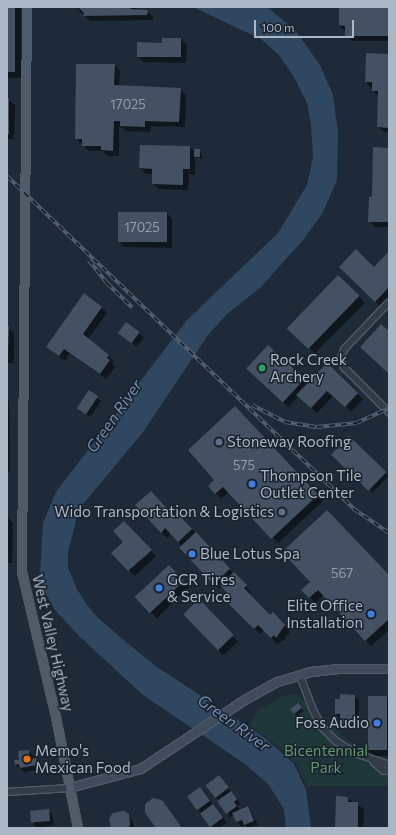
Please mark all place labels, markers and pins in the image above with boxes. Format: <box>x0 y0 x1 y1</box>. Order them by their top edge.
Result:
place label: Rock Creek Archery <box>270 350 347 385</box>
marker: Rock Creek Archery <box>257 363 267 373</box>
place label: Stoneway Roofing <box>227 433 351 451</box>
marker: Stoneway Roofing <box>214 437 224 447</box>
place label: Thompson Tile Outlet Center <box>260 466 361 501</box>
marker: Thompson Tile Outlet Center <box>247 479 257 489</box>
place label: Wido Transportation & Logistics <box>54 503 274 521</box>
marker: Wido Transportation & Logistics <box>277 507 287 517</box>
place label: Blue Lotus Spa <box>200 545 300 563</box>
marker: Blue Lotus Spa <box>187 549 197 559</box>
place label: GCR Tires & Service <box>167 570 235 605</box>
marker: GCR Tires & Service <box>154 583 164 593</box>
place label: Elite Office Installation <box>286 596 363 631</box>
marker: Elite Office Installation <box>366 609 376 619</box>
place label: Foss Audio <box>295 714 369 732</box>
marker: Foss Audio <box>372 718 382 728</box>
place label: Memo's Mexican Food <box>35 741 131 776</box>
marker: Memo's Mexican Food <box>22 754 32 764</box>

